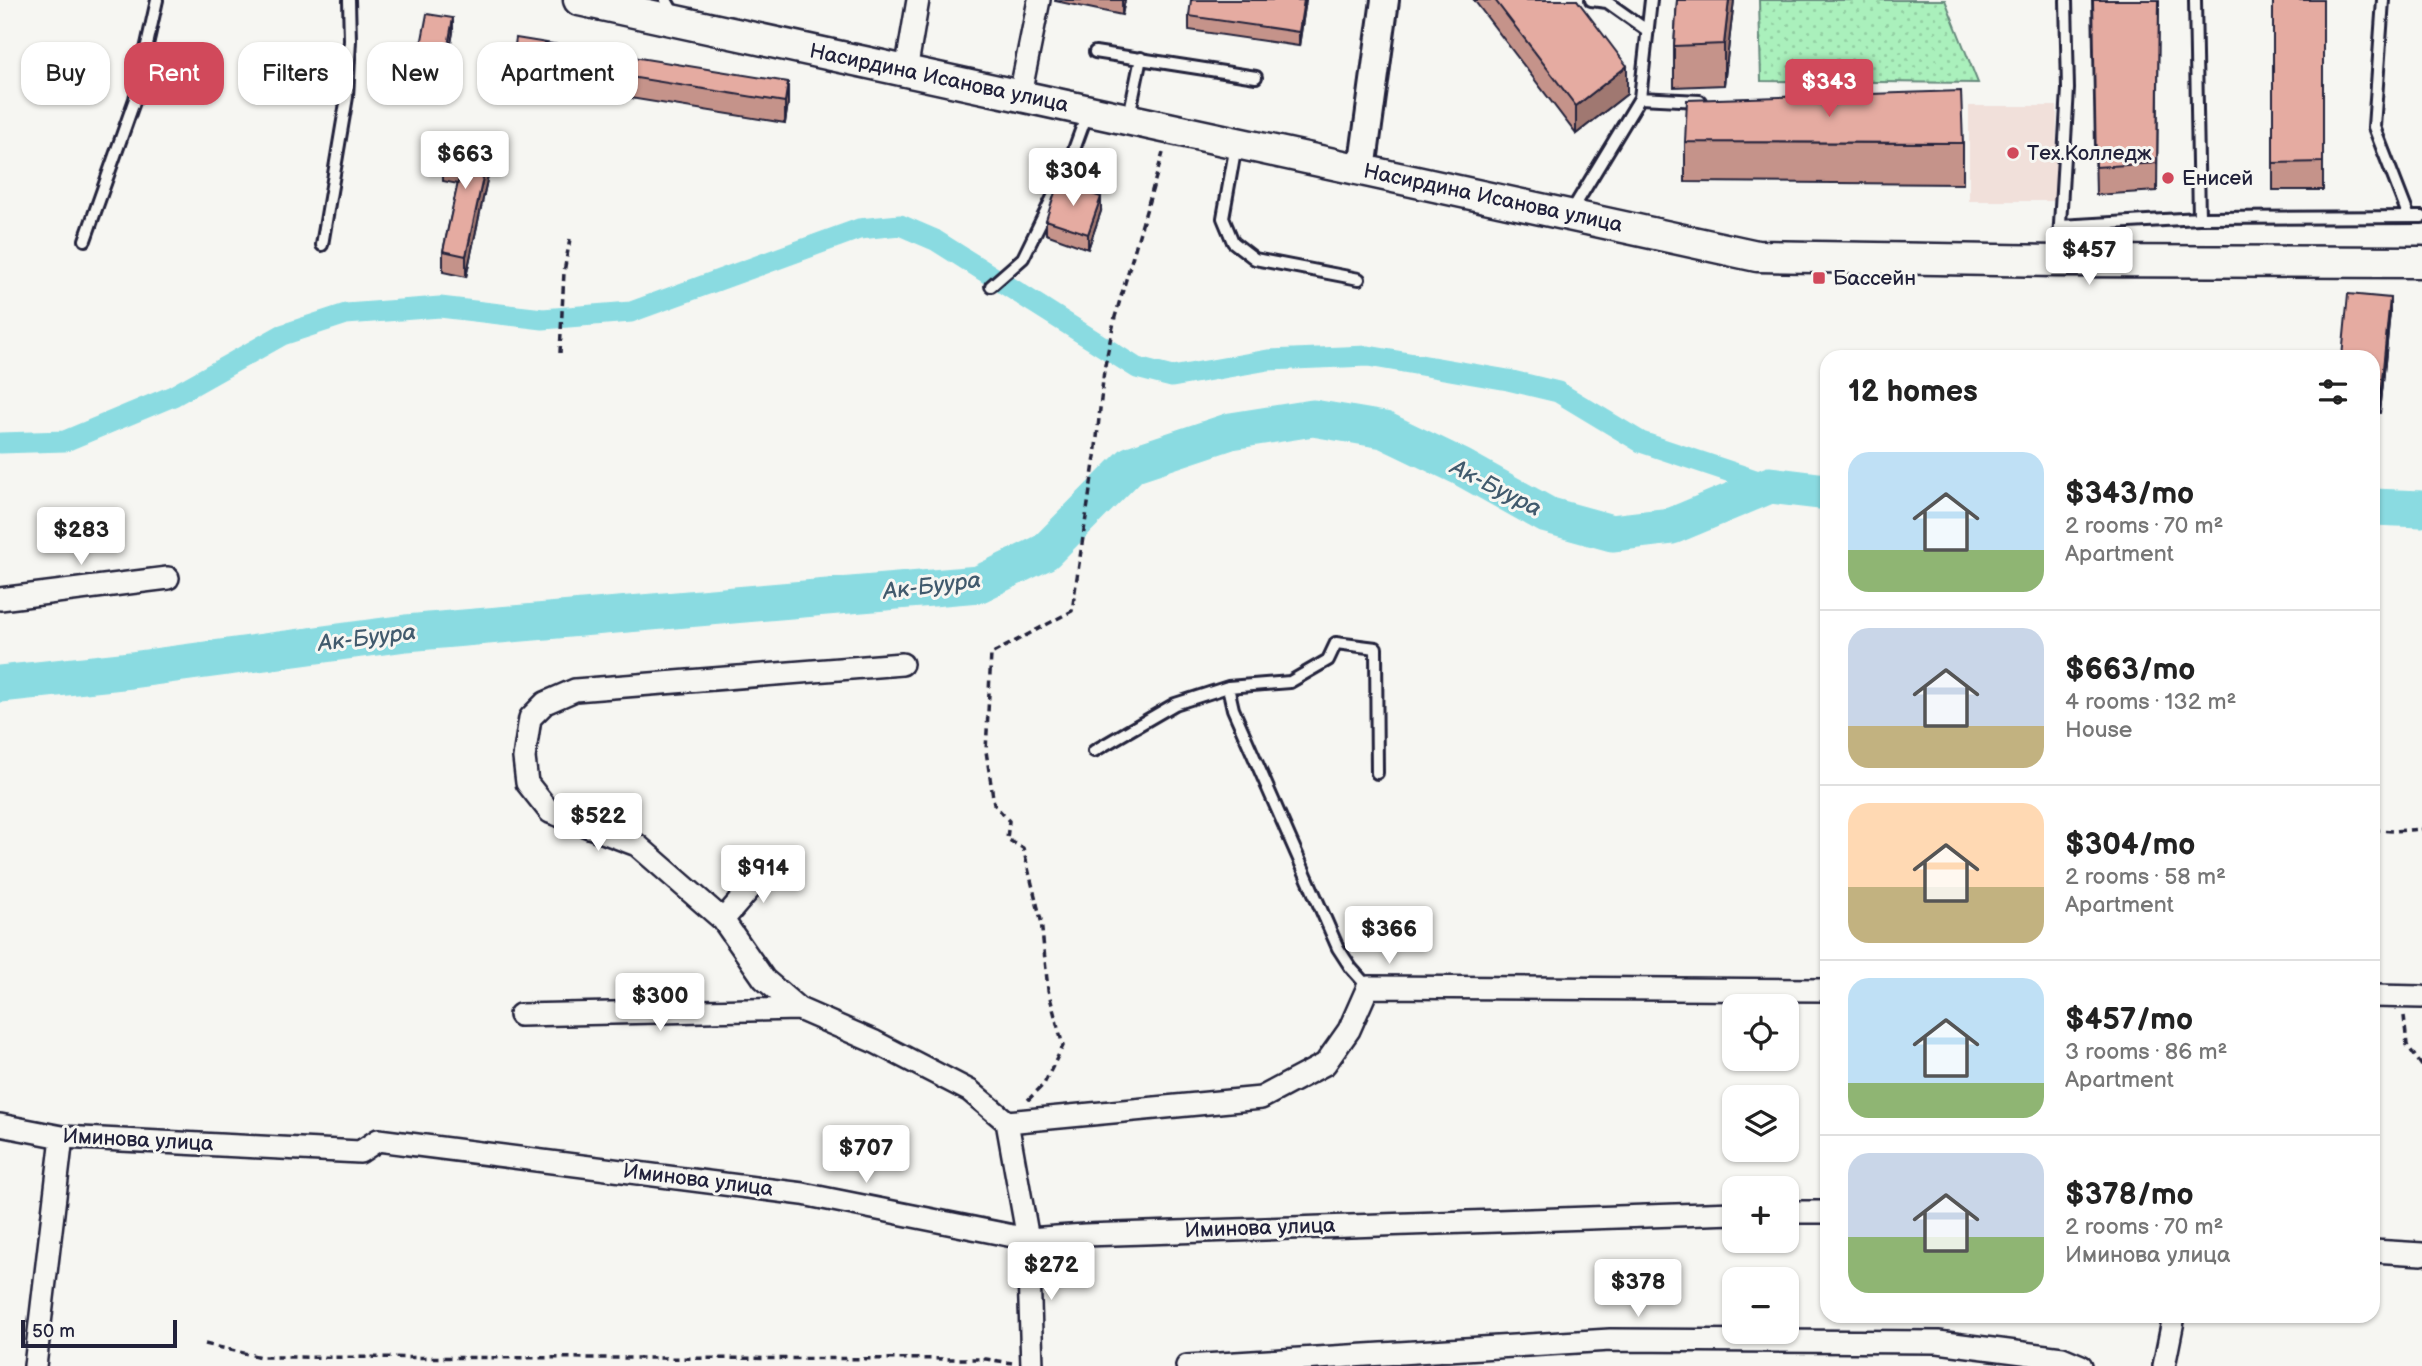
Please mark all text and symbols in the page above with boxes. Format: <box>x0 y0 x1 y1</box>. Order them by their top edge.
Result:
street label: Насирдина Исанова улица <box>807 38 1071 118</box>
chip: Buy <box>21 42 110 105</box>
chip: Rent <box>124 42 224 105</box>
chip: Filters <box>238 42 353 105</box>
chip: New <box>367 42 463 105</box>
chip: Apartment <box>477 42 638 105</box>
pin: $343 <box>1788 60 1870 119</box>
text: $343 <box>1801 68 1857 96</box>
pin: $663 <box>424 132 506 191</box>
text: $663 <box>437 140 493 168</box>
place label: Тех.Колледж <box>2027 141 2152 166</box>
marker: Тех.Колледж <box>2005 145 2021 161</box>
pin: $304 <box>1032 148 1114 208</box>
text: $304 <box>1045 157 1101 185</box>
street label: Насирдина Исанова улица <box>1361 158 1625 238</box>
place label: Енисей <box>2182 166 2253 191</box>
marker: Енисей <box>2160 170 2176 186</box>
pin: $457 <box>2048 228 2130 287</box>
text: $457 <box>2062 236 2116 264</box>
place label: Бассейн <box>1833 266 1916 291</box>
marker: Бассейн <box>1811 270 1827 286</box>
icon: filters <box>2314 373 2352 411</box>
text: 12 homes <box>1848 374 1978 410</box>
water label: Ак-Буура <box>1444 452 1546 523</box>
text: $343/mo <box>2065 476 2194 512</box>
icon: home <box>1904 480 1988 564</box>
pin: $283 <box>40 508 122 567</box>
text: 2 rooms · 70 m² <box>2065 512 2224 540</box>
text: $283 <box>53 516 109 544</box>
text: Apartment <box>2065 540 2174 568</box>
water label: Ак-Буура <box>880 566 983 606</box>
water label: Ак-Буура <box>315 618 418 658</box>
text: $663/mo <box>2065 652 2195 688</box>
icon: home <box>1904 656 1988 740</box>
text: 4 rooms · 132 m² <box>2065 688 2236 716</box>
text: House <box>2065 716 2132 744</box>
pin: $522 <box>557 794 639 853</box>
text: $522 <box>570 802 626 830</box>
text: $304/mo <box>2065 827 2195 863</box>
icon: home <box>1904 831 1988 915</box>
pin: $914 <box>722 846 804 905</box>
text: $914 <box>737 854 789 882</box>
text: 2 rooms · 58 m² <box>2065 863 2226 891</box>
text: Apartment <box>2065 891 2174 919</box>
pin: $366 <box>1348 906 1430 966</box>
text: $366 <box>1361 915 1417 943</box>
pin: $300 <box>619 974 701 1033</box>
text: $300 <box>631 982 689 1010</box>
map controls <box>1722 994 1799 1344</box>
button: locate <box>1722 994 1799 1071</box>
text: $457/mo <box>2065 1002 2193 1038</box>
icon: home <box>1904 1006 1988 1090</box>
text: 3 rooms · 86 m² <box>2065 1038 2227 1066</box>
text: Apartment <box>2065 1066 2174 1094</box>
button: layers <box>1722 1085 1799 1162</box>
street label: Иминова улица <box>62 1124 215 1156</box>
pin: $707 <box>825 1126 907 1185</box>
text: $707 <box>839 1134 893 1162</box>
street label: Иминова улица <box>621 1158 775 1202</box>
button: + <box>1722 1176 1799 1253</box>
text: $378/mo <box>2065 1177 2194 1213</box>
icon: home <box>1904 1181 1988 1265</box>
street label: Иминова улица <box>1184 1213 1337 1243</box>
text: 2 rooms · 70 m² <box>2065 1213 2224 1241</box>
text: Иминова улица <box>2065 1241 2231 1269</box>
pin: $272 <box>1010 1242 1092 1302</box>
text: $272 <box>1024 1251 1078 1279</box>
pin: $378 <box>1597 1260 1679 1319</box>
button: − <box>1722 1267 1799 1344</box>
text: $378 <box>1610 1268 1666 1296</box>
scale bar <box>21 1317 177 1349</box>
text: 50 m <box>32 1320 75 1343</box>

